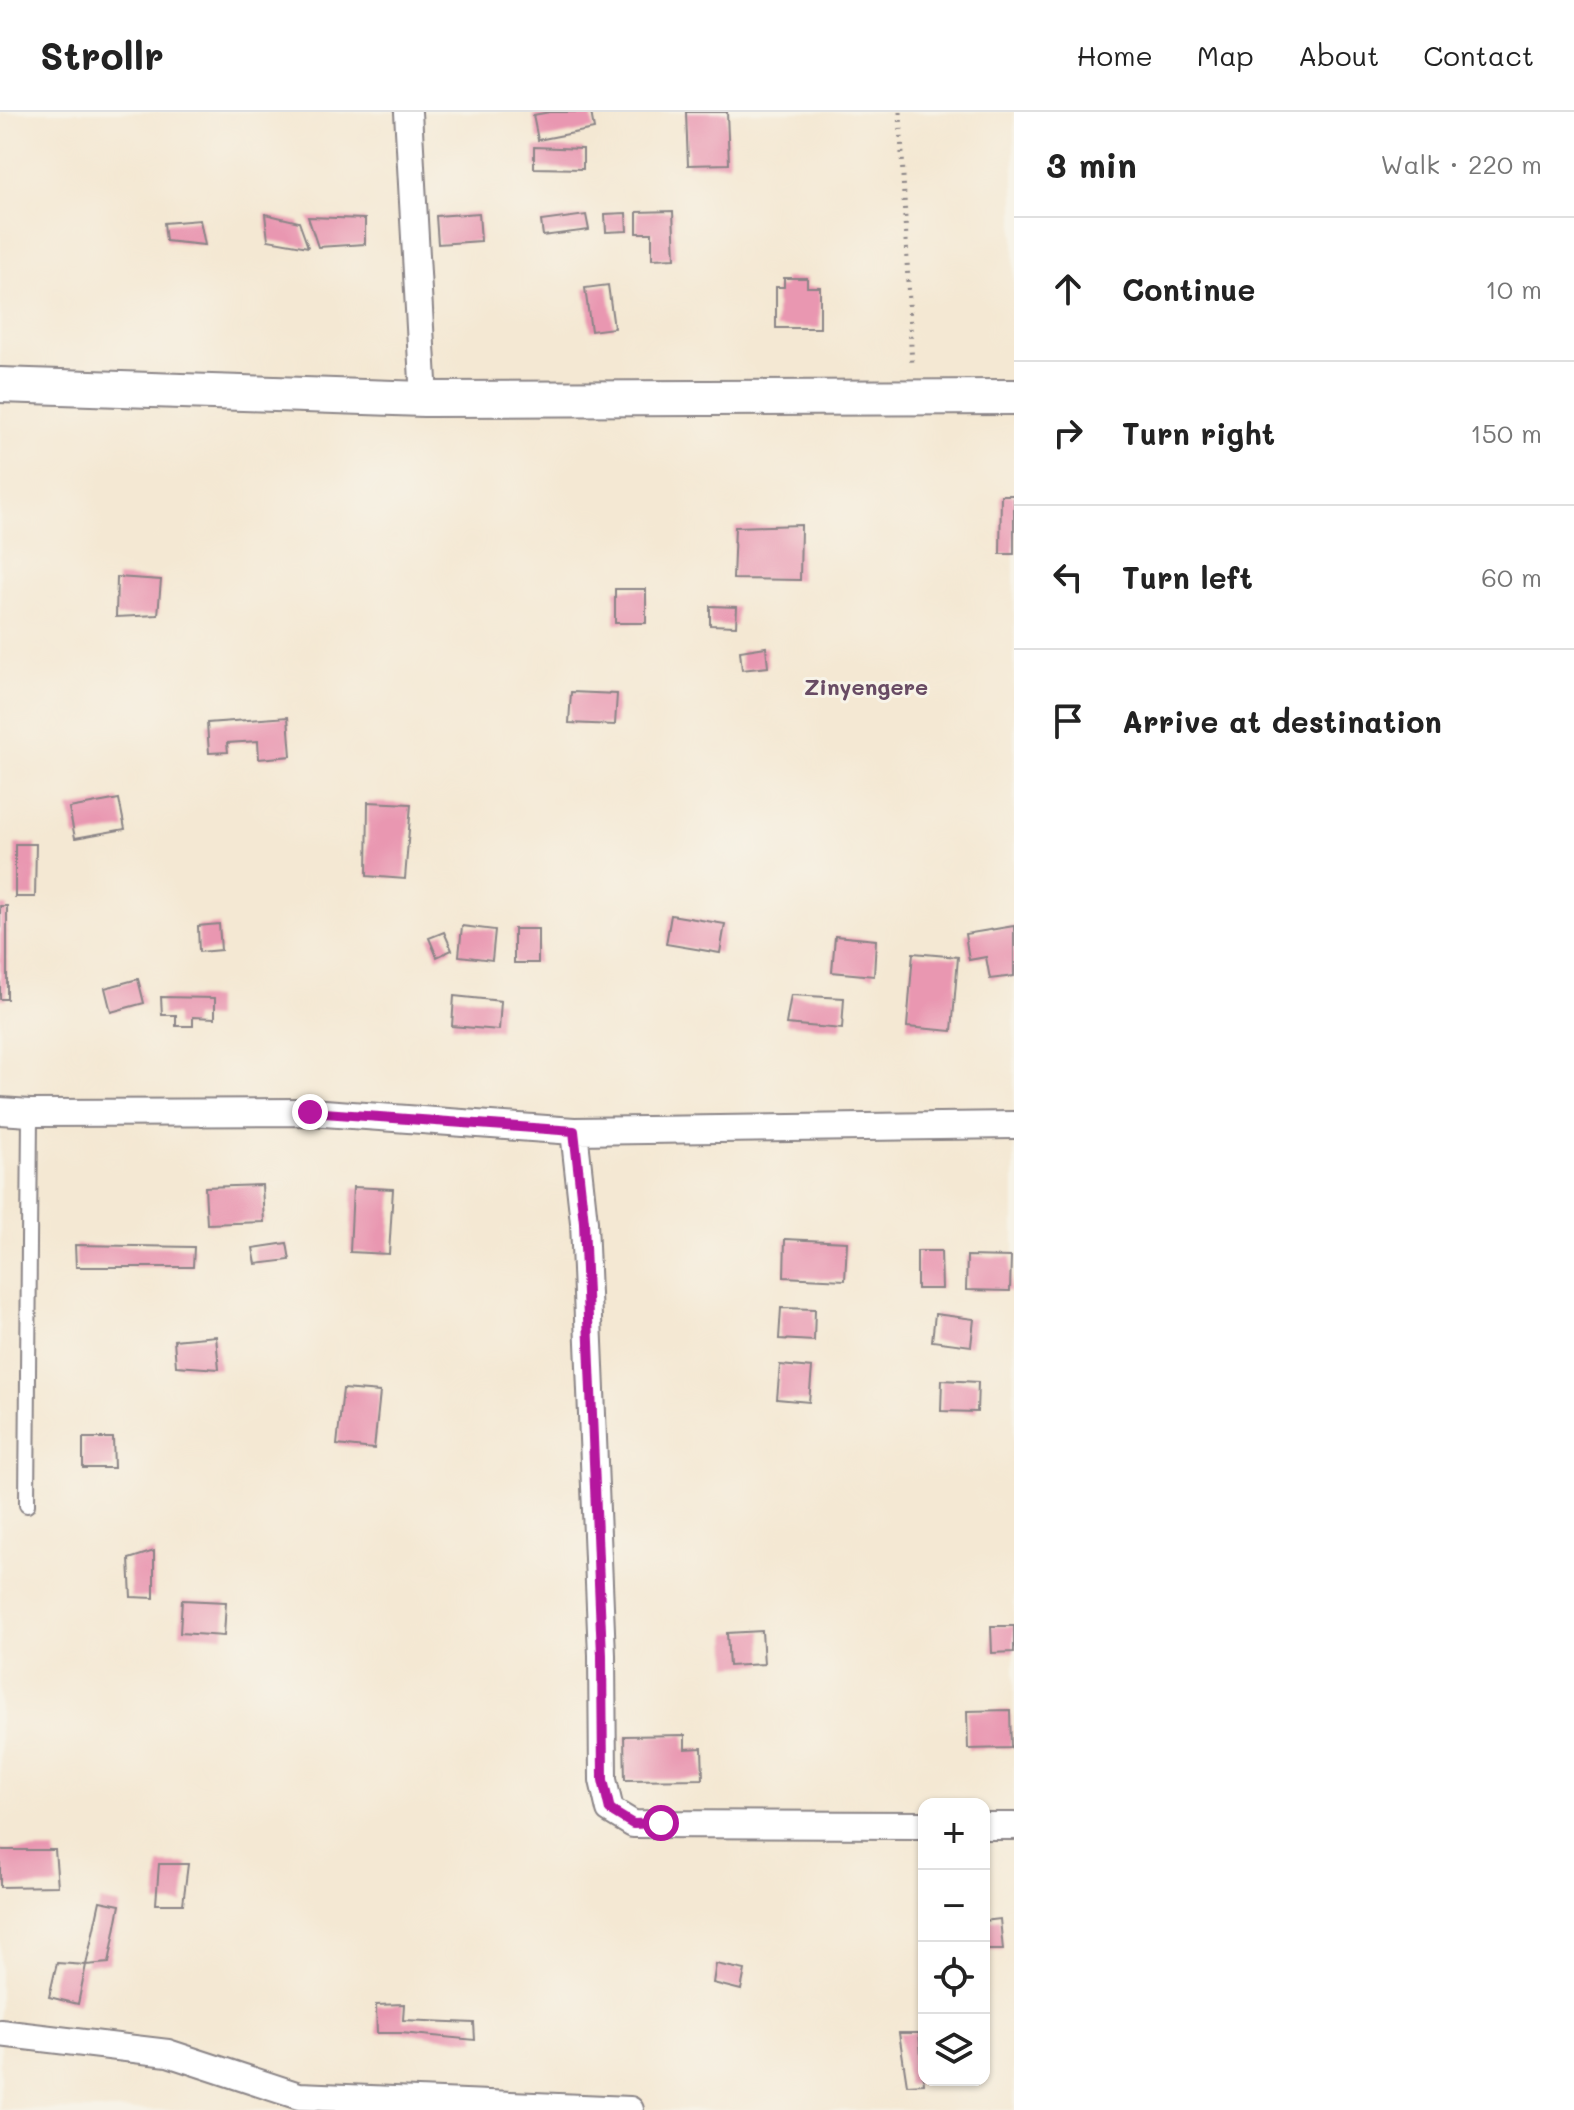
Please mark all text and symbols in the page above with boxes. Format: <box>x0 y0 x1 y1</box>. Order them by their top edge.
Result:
text: Strollr <box>40 30 164 80</box>
text: Home <box>1077 37 1153 73</box>
text: Map <box>1197 37 1254 73</box>
text: About <box>1298 37 1379 73</box>
text: Contact <box>1423 37 1534 73</box>
text: 3 min <box>1046 142 1137 187</box>
text: Walk · 220 m <box>1381 147 1542 181</box>
icon: ahead <box>1046 267 1090 311</box>
text: Continue <box>1122 269 1255 309</box>
text: 10 m <box>1485 272 1542 306</box>
icon: right <box>1046 411 1090 455</box>
text: Turn right <box>1122 413 1275 453</box>
text: 150 m <box>1470 416 1542 450</box>
icon: left <box>1046 555 1090 599</box>
text: Turn left <box>1122 557 1253 597</box>
text: 60 m <box>1481 560 1542 594</box>
district label: Zinyengere <box>804 672 928 701</box>
icon: arrive <box>1046 699 1090 743</box>
text: Arrive at destination <box>1122 701 1442 741</box>
route end <box>292 1094 328 1130</box>
map controls <box>918 1798 990 2086</box>
button: + <box>918 1798 990 1870</box>
route start <box>643 1805 679 1841</box>
button: − <box>918 1870 990 1942</box>
button: locate <box>918 1942 990 2014</box>
button: layers <box>918 2014 990 2086</box>

